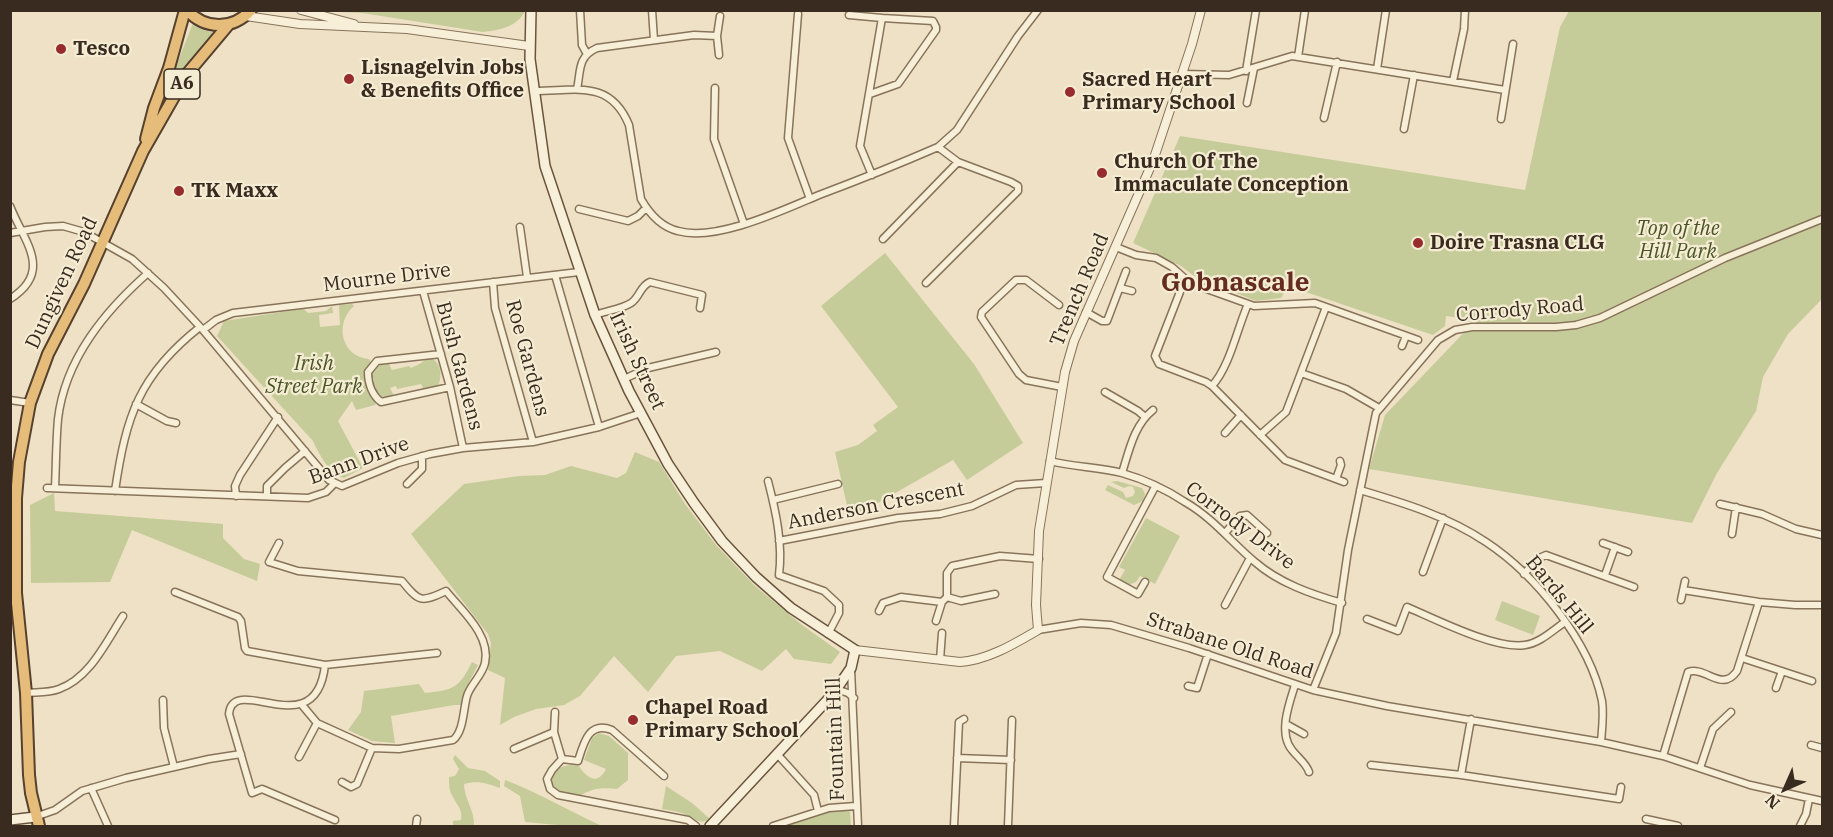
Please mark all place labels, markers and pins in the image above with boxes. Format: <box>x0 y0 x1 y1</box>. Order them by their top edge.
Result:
place label: Tesco <box>73 37 130 61</box>
marker: Tesco <box>54 42 68 56</box>
place label: Lisnagelvin Jobs & Benefits Office <box>361 56 524 103</box>
place label: Sacred Heart Primary School <box>1082 68 1236 115</box>
marker: Lisnagelvin Jobs & Benefits Office <box>342 72 356 86</box>
marker: Sacred Heart Primary School <box>1063 85 1077 99</box>
place label: Church Of The Immaculate Conception <box>1114 150 1349 197</box>
marker: Church Of The Immaculate Conception <box>1095 166 1109 180</box>
place label: TK Maxx <box>191 179 278 203</box>
marker: TK Maxx <box>172 184 186 198</box>
place label: Doire Trasna CLG <box>1430 231 1605 255</box>
marker: Doire Trasna CLG <box>1411 236 1425 250</box>
place label: Chapel Road Primary School <box>645 696 799 743</box>
marker: Chapel Road Primary School <box>626 713 640 727</box>

